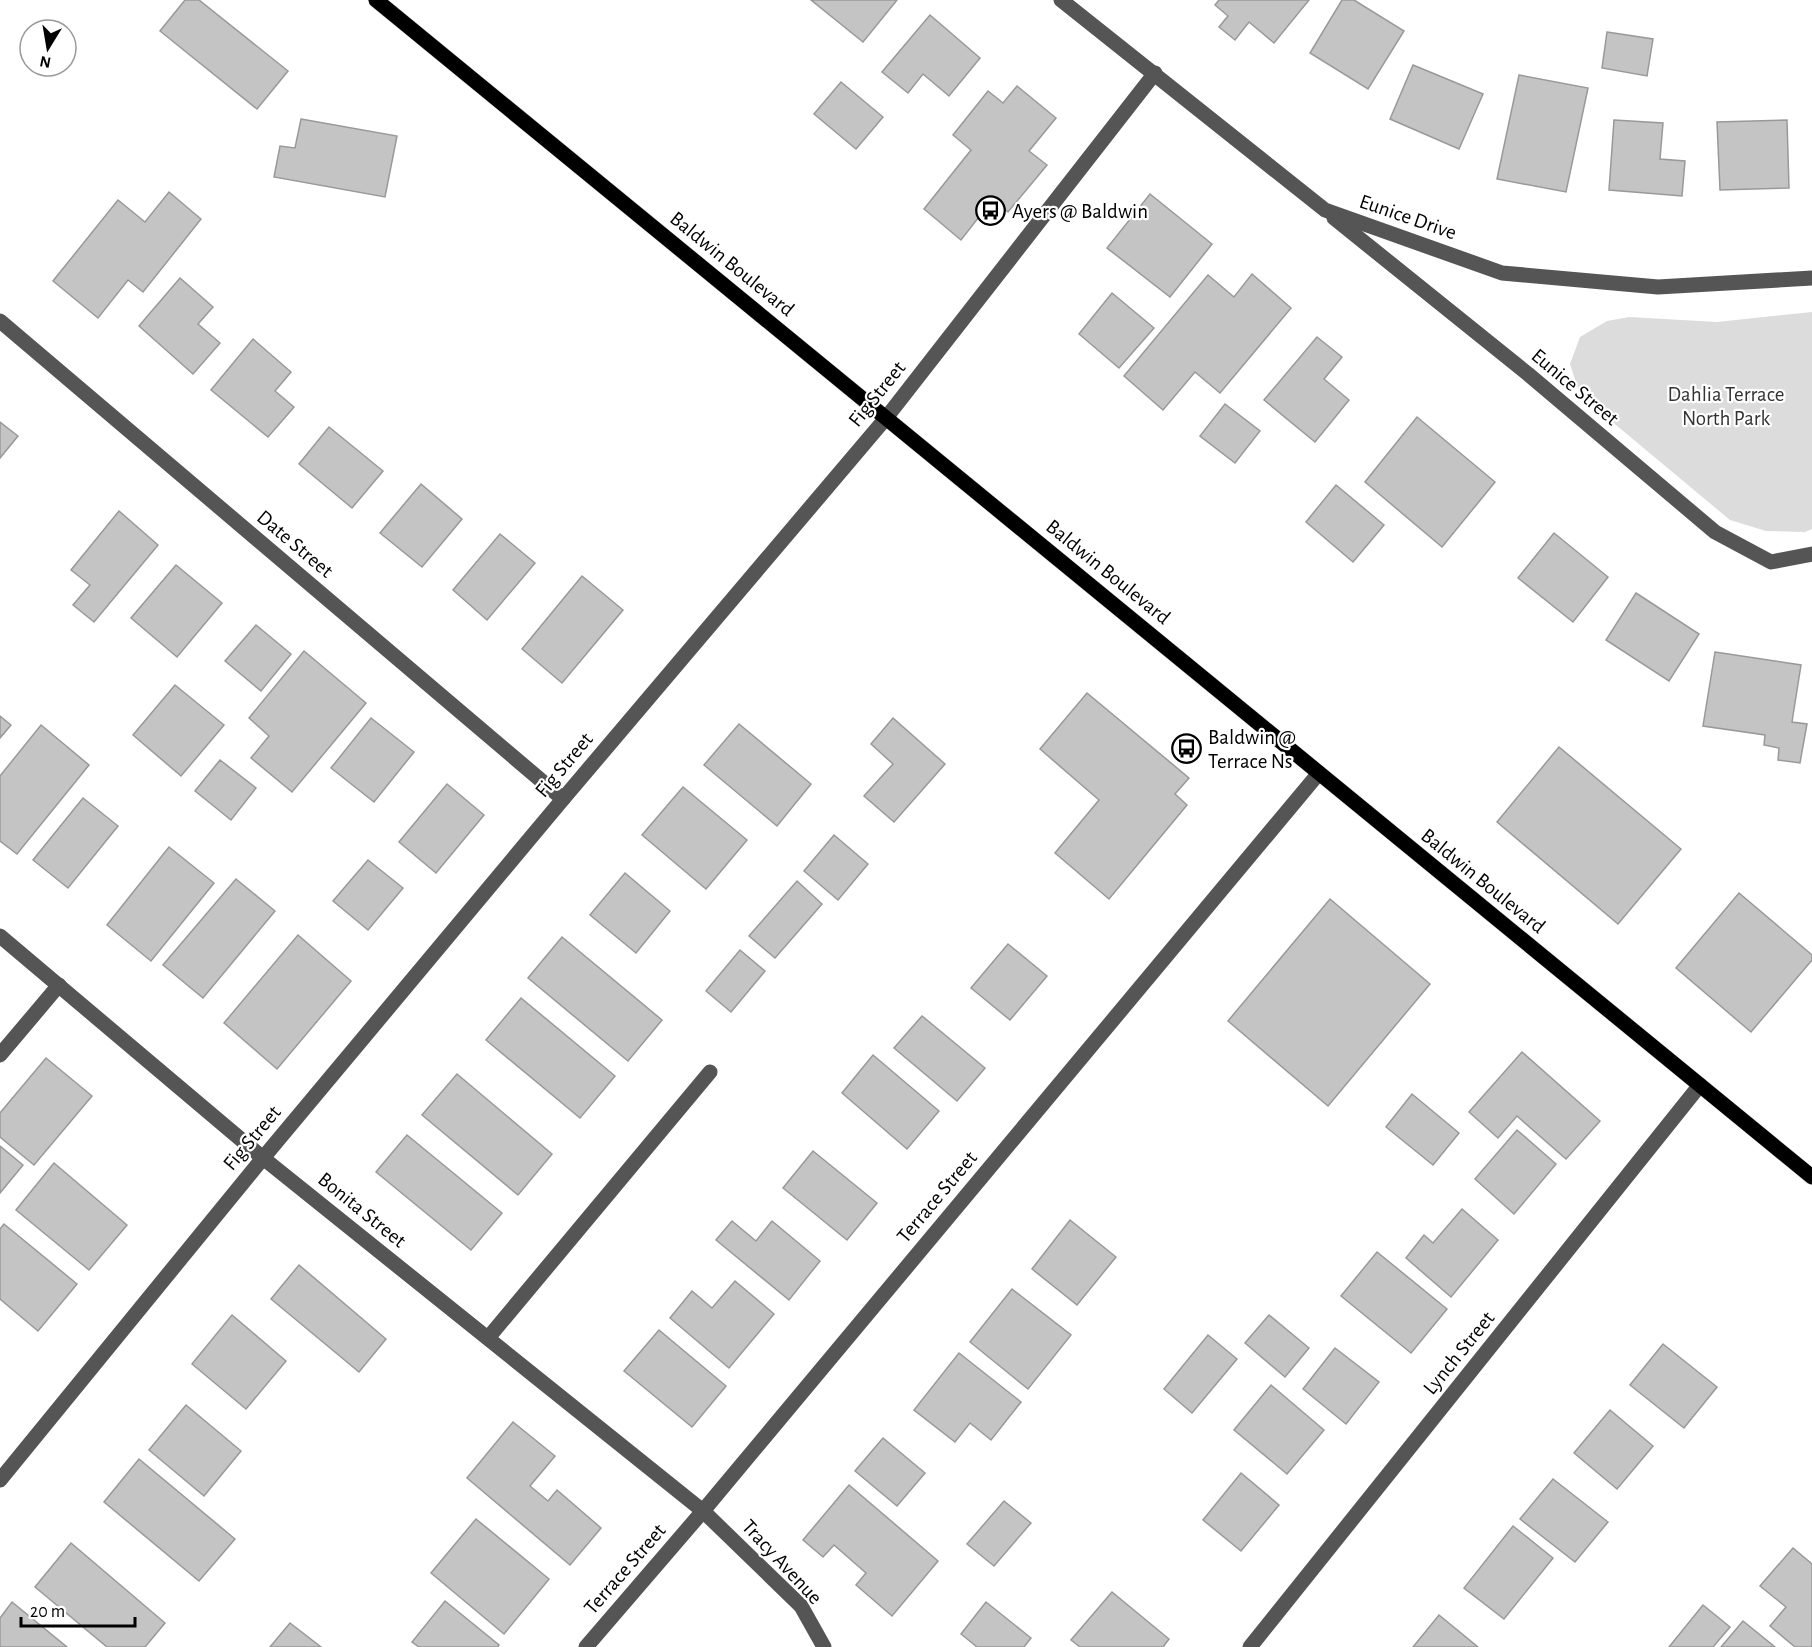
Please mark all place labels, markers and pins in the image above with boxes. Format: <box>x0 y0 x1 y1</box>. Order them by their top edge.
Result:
bus stop icon: Ayers @ Baldwin <box>975 195 1007 227</box>
place label: Ayers @ Baldwin <box>1012 201 1148 222</box>
place label: Baldwin @ Terrace Ns <box>1208 727 1296 772</box>
bus stop icon: Baldwin @ Terrace Ns <box>1171 733 1203 765</box>

